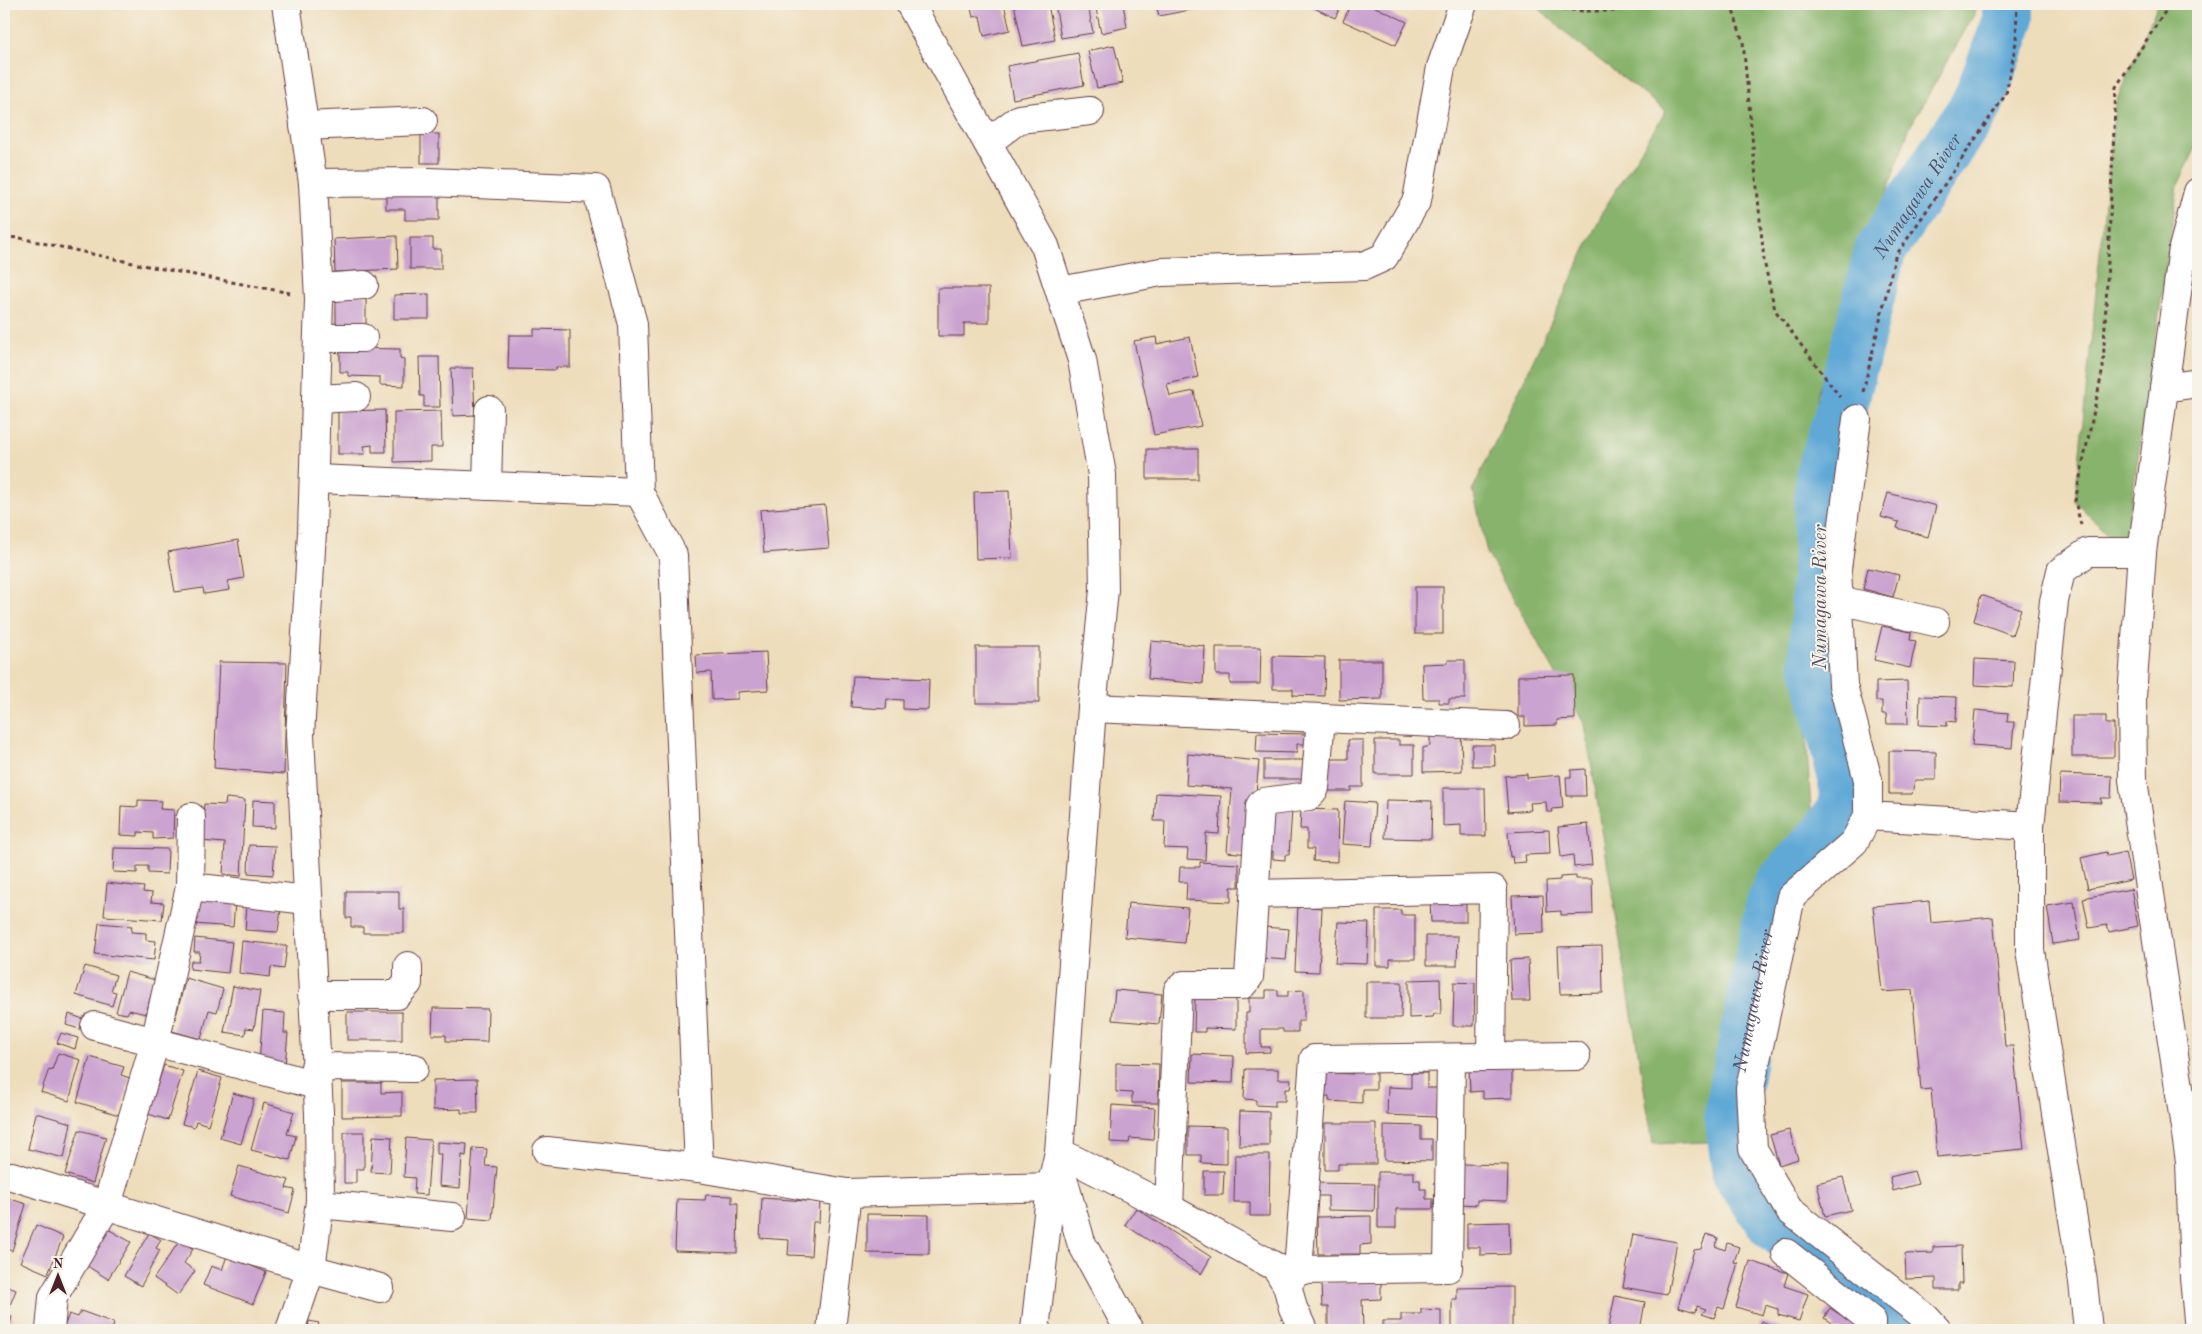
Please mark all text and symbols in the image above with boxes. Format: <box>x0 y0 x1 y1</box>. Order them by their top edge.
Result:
water label: Numagawa River <box>1870 130 1967 263</box>
water label: Numagawa River <box>1812 524 1831 670</box>
water label: Numagawa River <box>1731 927 1778 1075</box>
north arrow <box>32 1252 82 1302</box>
text: N <box>53 1257 64 1271</box>

